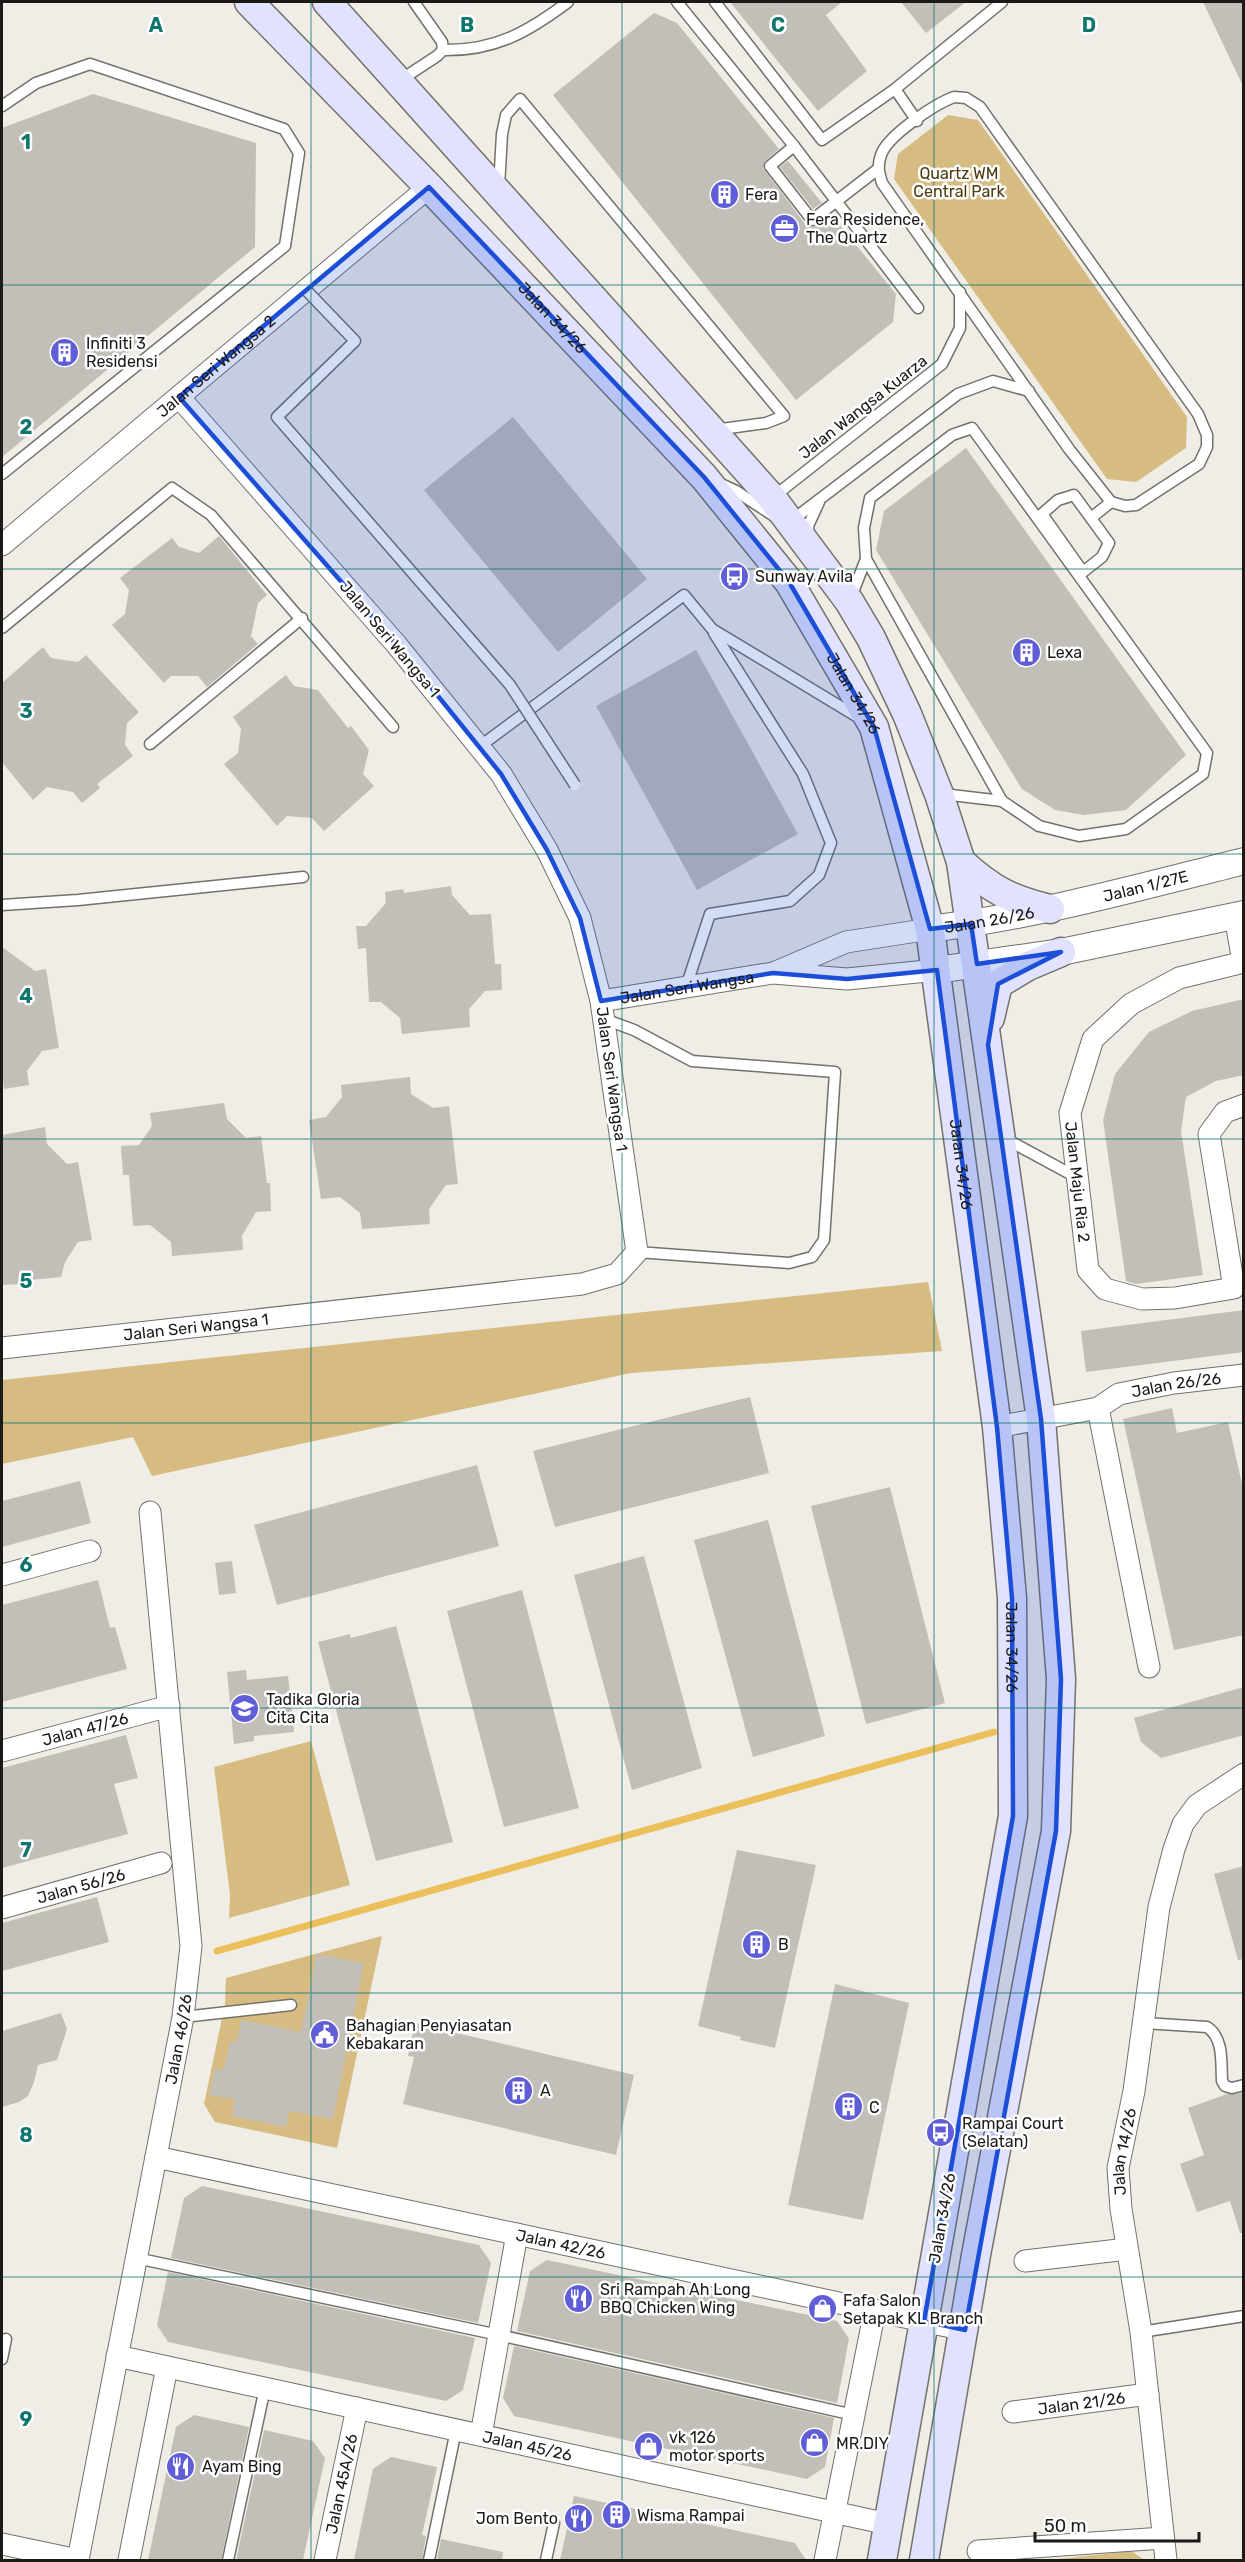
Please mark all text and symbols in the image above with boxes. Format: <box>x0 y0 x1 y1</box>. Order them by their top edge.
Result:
text: A <box>149 13 164 37</box>
text: B <box>460 13 474 37</box>
text: C <box>771 13 785 37</box>
text: D <box>1082 13 1096 37</box>
text: 1 <box>21 130 31 154</box>
park label: Quartz WM Central Park <box>913 164 1005 201</box>
building icon: Fera <box>708 178 740 210</box>
place label: Fera <box>745 185 778 204</box>
place label: Fera Residence, The Quartz <box>806 210 924 247</box>
office icon: Fera Residence, The Quartz <box>769 212 801 244</box>
street label: Jalan 34/26 <box>514 278 591 357</box>
street label: Jalan Seri Wangsa 2 <box>153 311 279 421</box>
place label: Infiniti 3 Residensi <box>86 334 158 371</box>
building icon: Infiniti 3 Residensi <box>49 336 81 368</box>
street label: Jalan Wangsa Kuarza <box>795 351 931 463</box>
text: 2 <box>20 415 33 439</box>
bus stop icon: Sunway Avila <box>718 560 750 592</box>
place label: Sunway Avila <box>755 567 853 586</box>
street label: Jalan Seri Wangsa 1 <box>336 577 444 701</box>
building icon: Lexa <box>1010 636 1042 668</box>
place label: Lexa <box>1047 643 1082 662</box>
street label: Jalan 34/26 <box>823 649 885 736</box>
text: 3 <box>19 699 33 723</box>
street label: Jalan 1/27E <box>1101 866 1190 905</box>
street label: Jalan 26/26 <box>943 902 1036 937</box>
street label: Jalan Seri Wangsa <box>618 967 755 1007</box>
text: 4 <box>19 984 33 1008</box>
street label: Jalan Seri Wangsa 1 <box>592 1005 632 1153</box>
street label: Jalan 34/26 <box>946 1118 977 1211</box>
street label: Jalan Maju Ria 2 <box>1062 1121 1094 1243</box>
text: 5 <box>20 1269 33 1293</box>
street label: Jalan Seri Wangsa 1 <box>122 1309 270 1344</box>
street label: Jalan 26/26 <box>1129 1368 1222 1401</box>
text: 6 <box>19 1553 33 1577</box>
street label: Jalan 34/26 <box>1003 1602 1022 1693</box>
place label: Tadika Gloria Cita Cita <box>266 1690 360 1727</box>
school or university icon: Tadika Gloria Cita Cita <box>229 1692 261 1724</box>
street label: Jalan 47/26 <box>40 1708 131 1749</box>
text: 7 <box>20 1838 32 1862</box>
street label: Jalan 56/26 <box>35 1864 128 1907</box>
building icon: B <box>741 1928 773 1960</box>
place label: B <box>778 1935 789 1954</box>
street label: Jalan 46/26 <box>161 1993 195 2086</box>
place label: Bahagian Penyiasatan Kebakaran <box>346 2016 512 2053</box>
public building icon: Bahagian Penyiasatan Kebakaran <box>309 2018 341 2050</box>
building icon: A <box>503 2074 535 2106</box>
place label: A <box>540 2081 551 2100</box>
building icon: C <box>832 2091 864 2123</box>
place label: C <box>869 2098 880 2117</box>
street label: Jalan 14/26 <box>1108 2106 1140 2196</box>
place label: Rampai Court (Selatan) <box>962 2114 1064 2151</box>
bus stop icon: Rampai Court (Selatan) <box>925 2116 957 2148</box>
text: 8 <box>19 2123 33 2147</box>
street label: Jalan 34/26 <box>925 2171 959 2265</box>
street label: Jalan 42/26 <box>514 2225 608 2262</box>
place label: Sri Rampah Ah Long BBQ Chicken Wing <box>600 2280 751 2317</box>
restaurant icon: Sri Rampah Ah Long BBQ Chicken Wing <box>563 2282 595 2314</box>
place label: Fafa Salon Setapak KL Branch <box>843 2291 983 2328</box>
shop icon: Fafa Salon Setapak KL Branch <box>806 2293 838 2325</box>
street label: Jalan 21/26 <box>1036 2388 1127 2418</box>
text: 9 <box>20 2407 33 2431</box>
street label: Jalan 45/26 <box>481 2426 574 2464</box>
shop icon: MR.DIY <box>799 2427 831 2459</box>
place label: vk 126 motor sports <box>669 2428 765 2465</box>
shop icon: vk 126 motor sports <box>632 2430 664 2462</box>
street label: Jalan 45A/26 <box>321 2431 361 2536</box>
place label: MR.DIY <box>836 2434 889 2453</box>
restaurant icon: Ayam Bing <box>165 2450 197 2482</box>
place label: Ayam Bing <box>202 2457 282 2476</box>
building icon: Wisma Rampai <box>600 2499 632 2531</box>
restaurant icon: Jom Bento <box>563 2502 595 2534</box>
scale bar <box>1035 2505 1198 2543</box>
place label: Wisma Rampai <box>637 2506 745 2525</box>
place label: Jom Bento <box>476 2509 558 2528</box>
text: 50 m <box>1044 2515 1087 2537</box>

